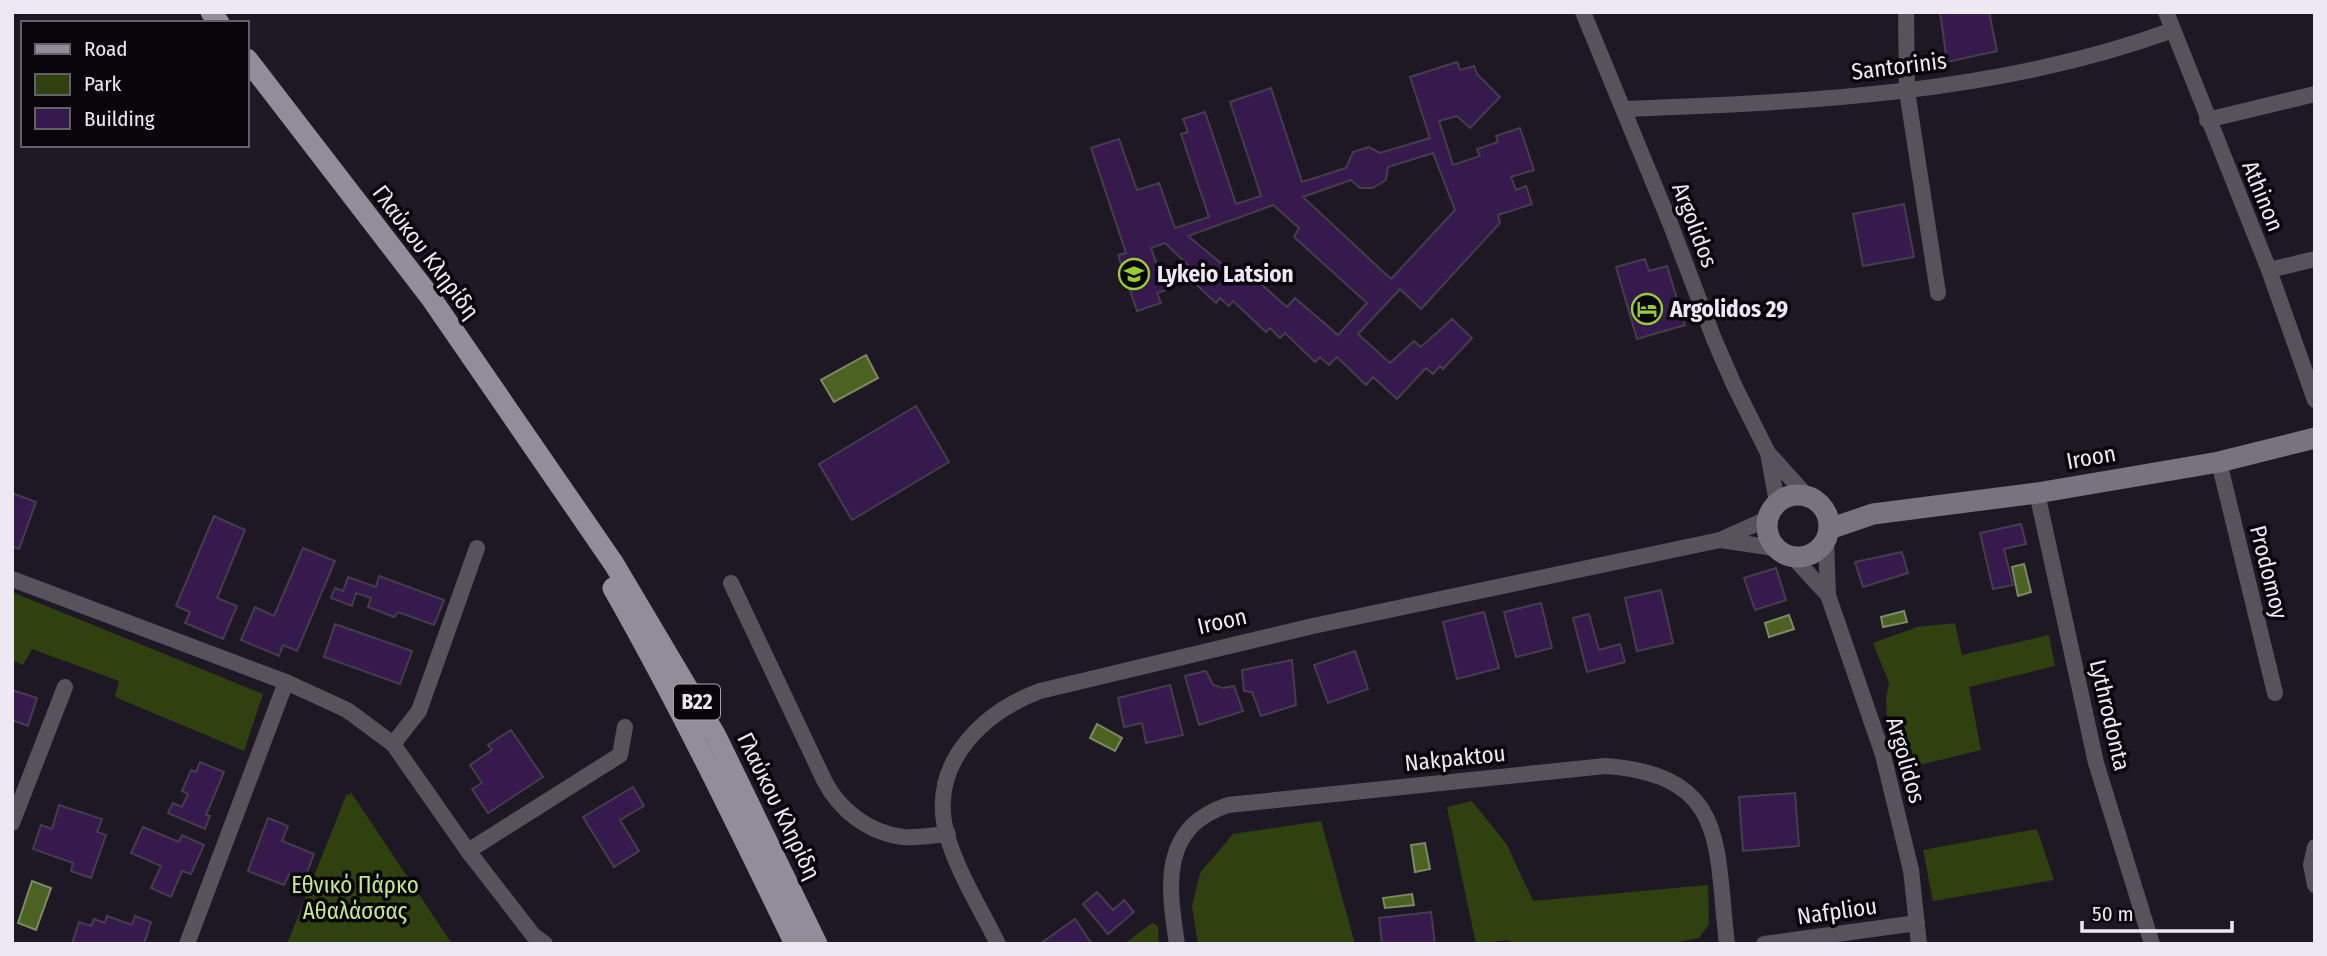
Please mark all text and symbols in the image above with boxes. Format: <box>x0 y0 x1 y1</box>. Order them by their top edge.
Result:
legend <box>21 21 248 147</box>
text: Road <box>84 36 128 62</box>
street label: Santorinis <box>1850 46 1948 86</box>
text: Park <box>84 71 122 97</box>
text: Building <box>84 106 155 132</box>
street label: Athinon <box>2236 157 2290 235</box>
street label: Argolidos <box>1666 179 1724 271</box>
street label: Γλαύκου Κληρίδη <box>367 180 485 324</box>
school or university icon: Lykeio Latsion <box>1117 257 1151 291</box>
place label: Lykeio Latsion <box>1157 260 1294 288</box>
hotel icon: Argolidos 29 <box>1630 292 1664 326</box>
place label: Argolidos 29 <box>1669 295 1788 323</box>
street label: Iroon <box>2064 439 2118 475</box>
street label: Prodomoy <box>2244 522 2294 622</box>
street label: Iroon <box>1195 602 1249 640</box>
street label: Lythrodonta <box>2084 657 2136 773</box>
road number: B22 <box>674 684 720 720</box>
street label: Argolidos <box>1880 714 1932 807</box>
street label: Γλαύκου Κληρίδη <box>731 728 827 884</box>
street label: Nakpaktou <box>1403 739 1507 777</box>
park label: Εθνικό Πάρκο Αθαλάσσας <box>291 871 419 925</box>
scale bar <box>2082 890 2232 934</box>
street label: Nafpliou <box>1795 892 1879 930</box>
text: 50 m <box>2092 901 2134 927</box>

